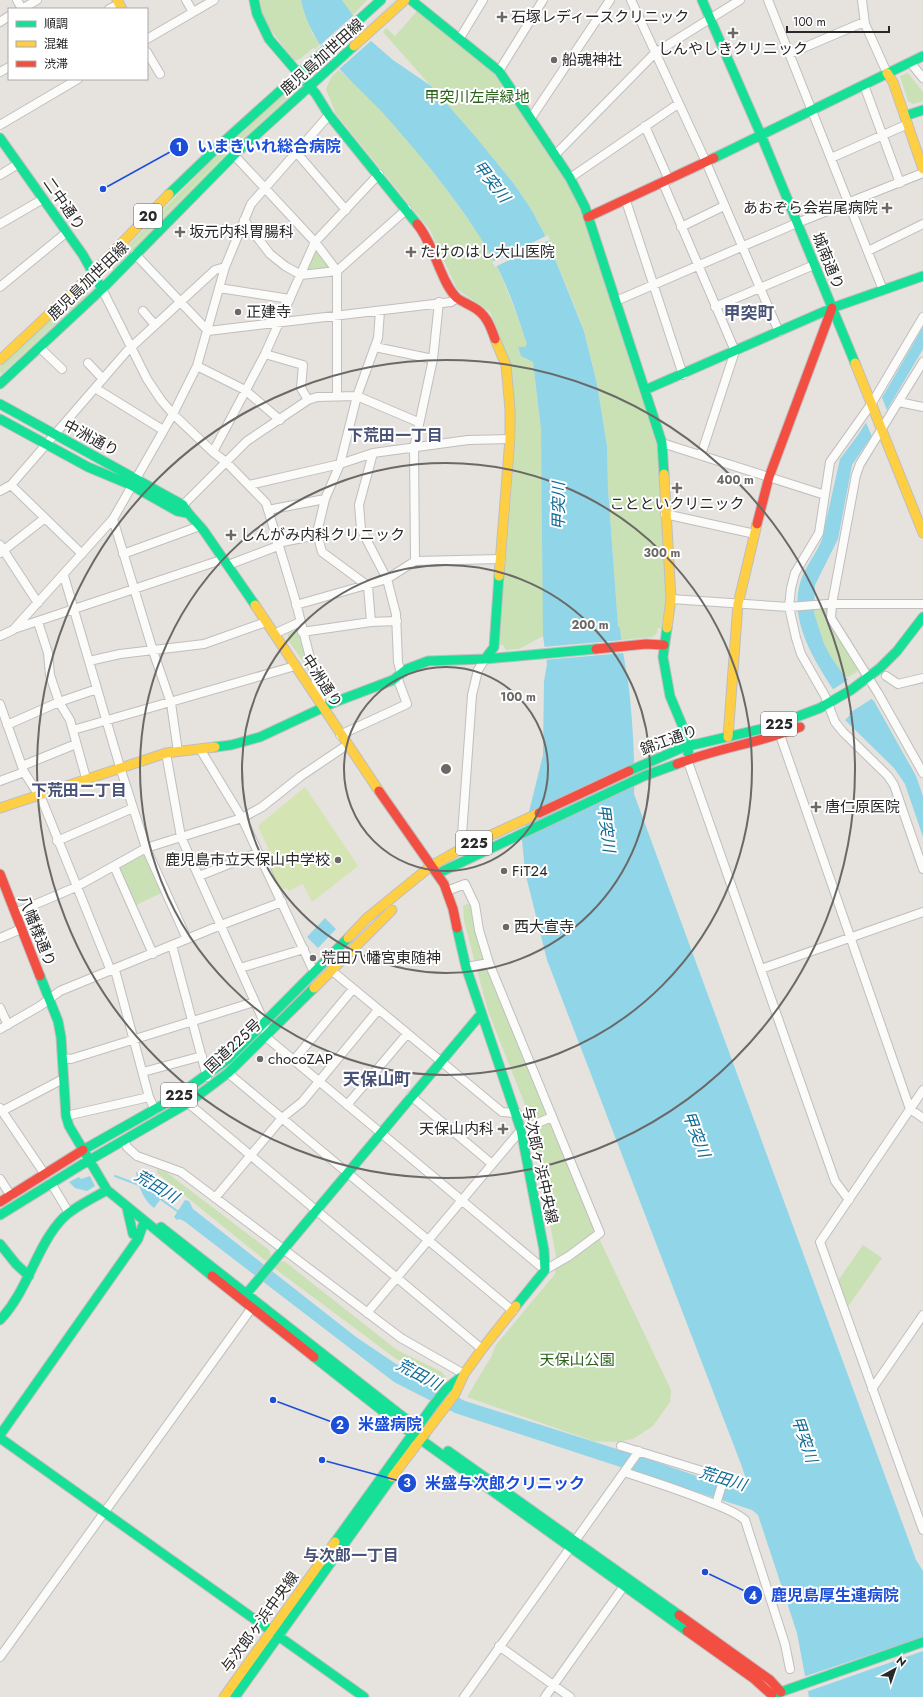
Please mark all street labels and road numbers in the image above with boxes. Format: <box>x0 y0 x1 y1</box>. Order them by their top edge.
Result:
street label: 鹿児島加世田線 <box>276 14 368 100</box>
street label: 二中通り <box>38 173 90 235</box>
road number: 20 <box>134 204 162 228</box>
street label: 城南通り <box>807 229 849 293</box>
street label: 鹿児島加世田線 <box>43 237 133 325</box>
street label: 中洲通り <box>59 414 123 462</box>
street label: 中洲通り <box>296 650 348 712</box>
road number: 225 <box>761 712 797 736</box>
street label: 錦江通り <box>637 719 701 761</box>
road number: 225 <box>456 831 492 855</box>
street label: 八幡様通り <box>13 892 61 970</box>
street label: 国道225号 <box>200 1014 266 1078</box>
road number: 225 <box>161 1083 197 1107</box>
street label: 与次郎ヶ浜中央線 <box>517 1104 563 1226</box>
street label: 与次郎ヶ浜中央線 <box>216 1567 304 1677</box>

